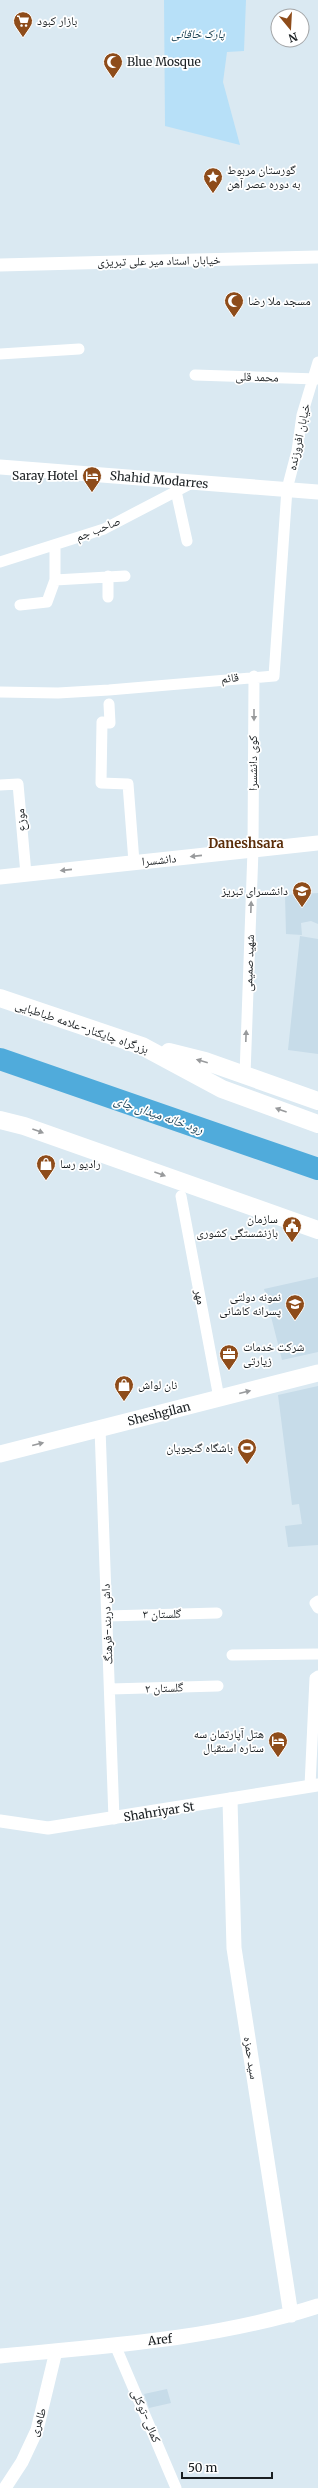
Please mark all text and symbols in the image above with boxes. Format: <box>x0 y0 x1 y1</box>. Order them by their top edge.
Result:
north arrow <box>270 8 310 48</box>
supermarket icon: بازار کبود <box>12 10 34 38</box>
place label: بازار کبود <box>37 13 77 28</box>
park label: پارک خاقانی <box>171 26 226 42</box>
text: N <box>287 30 299 46</box>
mosque icon: Blue Mosque <box>102 51 124 79</box>
place label: Blue Mosque <box>127 54 201 69</box>
place label: گورستان مربوط به دوره عصر آهن <box>227 162 301 191</box>
place icon: گورستان مربوط به دوره عصر آهن <box>202 166 224 194</box>
street label: خیابان استاد میر علی تبریزی <box>97 252 221 269</box>
mosque icon: مسجد ملا رضا <box>223 290 245 318</box>
place label: مسجد ملا رضا <box>248 293 311 308</box>
street label: محمد قلی <box>235 368 279 385</box>
street label: خیابان افروزنده <box>284 402 313 472</box>
hotel icon: Saray Hotel <box>81 465 103 493</box>
place label: Saray Hotel <box>12 468 78 483</box>
street label: Shahid Modarres <box>109 468 209 491</box>
street label: صاحب جم <box>73 513 123 545</box>
street label: قائم <box>220 669 240 687</box>
one-way arrow <box>250 709 257 721</box>
street label: کوی دانشسرا <box>245 735 260 791</box>
street label: موزع <box>12 808 30 832</box>
district label: Daneshsara <box>208 835 284 852</box>
street label: دانشسرا <box>141 850 177 869</box>
one-way arrow <box>190 853 202 859</box>
one-way arrow <box>60 867 72 873</box>
school or university icon: دانشسرای تبریز <box>291 880 313 908</box>
place label: دانشسرای تبریز <box>221 883 288 898</box>
one-way arrow <box>248 900 254 913</box>
street label: شهید صمیمی <box>240 934 257 992</box>
street label: بزرگراه چایکنار-علامه طباطبایی <box>13 997 151 1057</box>
one-way arrow <box>243 1029 249 1042</box>
one-way arrow <box>195 1058 207 1064</box>
water label: رود خانه میدان چای <box>112 1091 206 1138</box>
one-way arrow <box>275 1107 287 1113</box>
one-way arrow <box>32 1128 44 1134</box>
shop icon: رادیو رسا <box>35 1153 57 1181</box>
place label: رادیو رسا <box>60 1156 101 1171</box>
one-way arrow <box>154 1172 166 1178</box>
place label: سازمان بازنشستگی کشوری <box>196 1211 278 1240</box>
public building icon: سازمان بازنشستگی کشوری <box>281 1215 303 1243</box>
street label: مهر <box>192 1287 209 1306</box>
place label: نمونه دولتی پسرانه کاشانی <box>219 1289 281 1318</box>
school or university icon: نمونه دولتی پسرانه کاشانی <box>284 1293 306 1321</box>
place label: شرکت خدمات زیارتی <box>243 1339 305 1368</box>
office icon: شرکت خدمات زیارتی <box>218 1343 240 1371</box>
shop icon: نان لواش <box>113 1374 135 1402</box>
place label: نان لواش <box>138 1377 177 1392</box>
one-way arrow <box>239 1389 251 1395</box>
street label: Sheshgilan <box>126 1398 192 1429</box>
sports icon: باشگاه گنجویان <box>236 1437 258 1465</box>
place label: باشگاه گنجویان <box>166 1440 233 1455</box>
one-way arrow <box>32 1441 44 1447</box>
street label: داش دربند-فرهنگ <box>98 1583 116 1665</box>
street label: گلستان ۳ <box>143 1606 181 1621</box>
street label: گلستان ۲ <box>144 1679 184 1696</box>
place label: هتل آپارتمان سه ستاره استقبال <box>194 1726 264 1755</box>
hotel icon: هتل آپارتمان سه ستاره استقبال <box>267 1730 289 1758</box>
street label: Shahriyar St <box>122 1798 196 1825</box>
street label: سید حمزه <box>241 2035 262 2080</box>
street label: Aref <box>146 2331 173 2348</box>
street label: کمالی-توکلی <box>128 2387 164 2445</box>
street label: طاهری <box>26 2405 49 2438</box>
scale bar <box>182 2454 272 2480</box>
text: 50 m <box>188 2460 217 2475</box>

